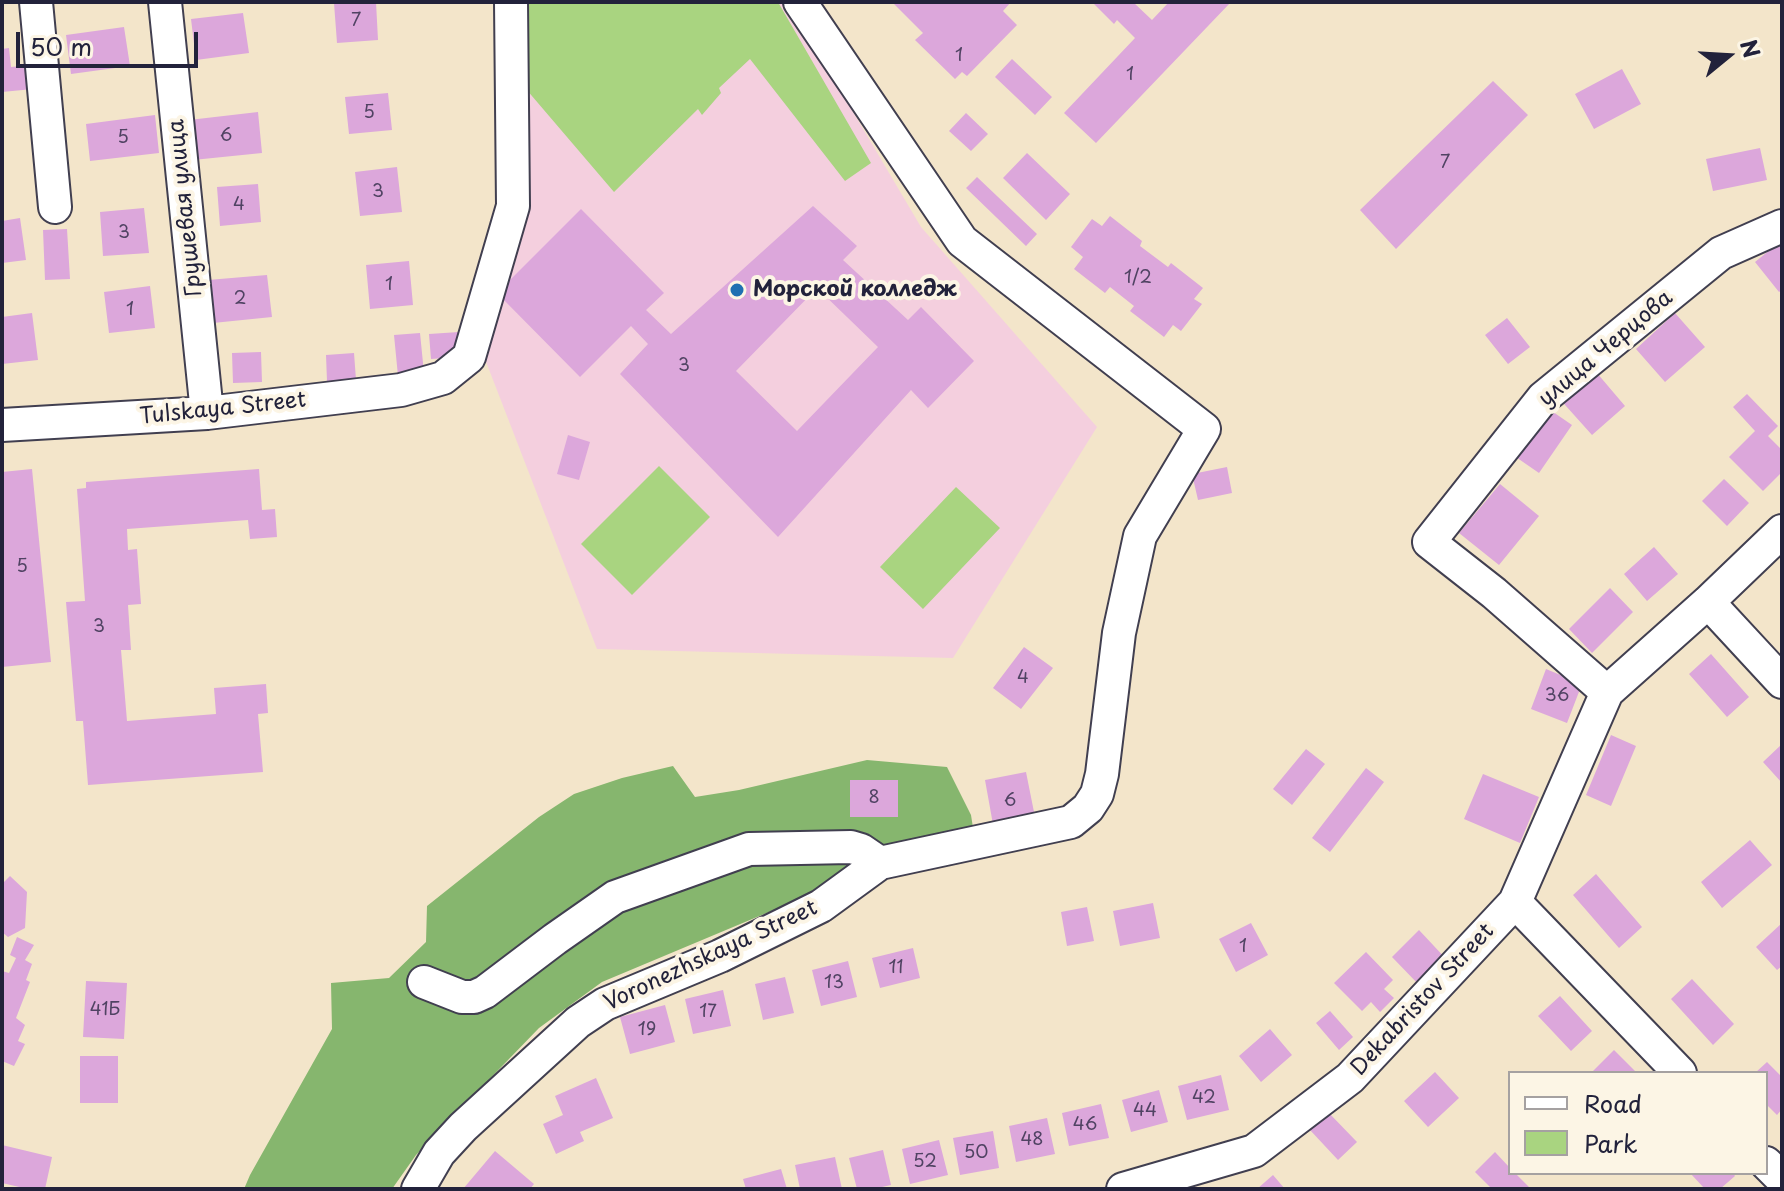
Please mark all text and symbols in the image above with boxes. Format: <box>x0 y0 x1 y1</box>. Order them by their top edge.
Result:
house number: 7 <box>351 10 361 32</box>
scale bar <box>20 16 202 66</box>
north arrow <box>1688 16 1768 96</box>
text: 50 m <box>30 28 92 64</box>
text: N <box>1733 35 1770 62</box>
house number: 1 <box>955 45 963 67</box>
house number: 1 <box>1126 64 1134 86</box>
house number: 5 <box>363 102 375 124</box>
street label: Грушевая улица <box>164 118 208 298</box>
house number: 6 <box>220 125 232 147</box>
house number: 5 <box>117 127 129 149</box>
house number: 7 <box>1440 152 1450 174</box>
house number: 3 <box>372 181 384 203</box>
house number: 4 <box>233 194 245 216</box>
house number: 3 <box>118 222 130 244</box>
house number: 1/2 <box>1124 267 1152 289</box>
house number: 1 <box>385 274 393 296</box>
place label: Морской колледж <box>753 277 957 303</box>
marker: Морской колледж <box>728 281 746 299</box>
street label: улица Черцова <box>1534 285 1678 413</box>
house number: 2 <box>234 288 246 310</box>
house number: 1 <box>126 299 134 321</box>
house number: 3 <box>678 355 690 377</box>
street label: Tulskaya Street <box>139 387 307 431</box>
house number: 5 <box>16 556 28 578</box>
house number: 3 <box>93 616 105 638</box>
house number: 4 <box>1017 667 1029 689</box>
house number: 36 <box>1545 685 1569 707</box>
house number: 8 <box>868 787 880 809</box>
house number: 6 <box>1004 790 1016 812</box>
street label: Voronezhskaya Street <box>600 895 822 1017</box>
street label: Dekabristov Street <box>1346 919 1500 1081</box>
house number: 1 <box>1239 936 1247 958</box>
house number: 11 <box>888 957 904 979</box>
house number: 13 <box>824 972 844 994</box>
house number: 41Б <box>90 999 120 1021</box>
house number: 17 <box>699 1001 717 1023</box>
house number: 19 <box>638 1019 656 1041</box>
legend <box>1508 1071 1768 1175</box>
text: Road <box>1584 1085 1642 1121</box>
house number: 42 <box>1192 1087 1216 1109</box>
house number: 44 <box>1133 1100 1157 1122</box>
house number: 46 <box>1073 1114 1097 1136</box>
text: Park <box>1584 1125 1638 1161</box>
house number: 48 <box>1020 1129 1044 1151</box>
house number: 50 <box>964 1142 988 1164</box>
house number: 52 <box>913 1151 937 1173</box>

